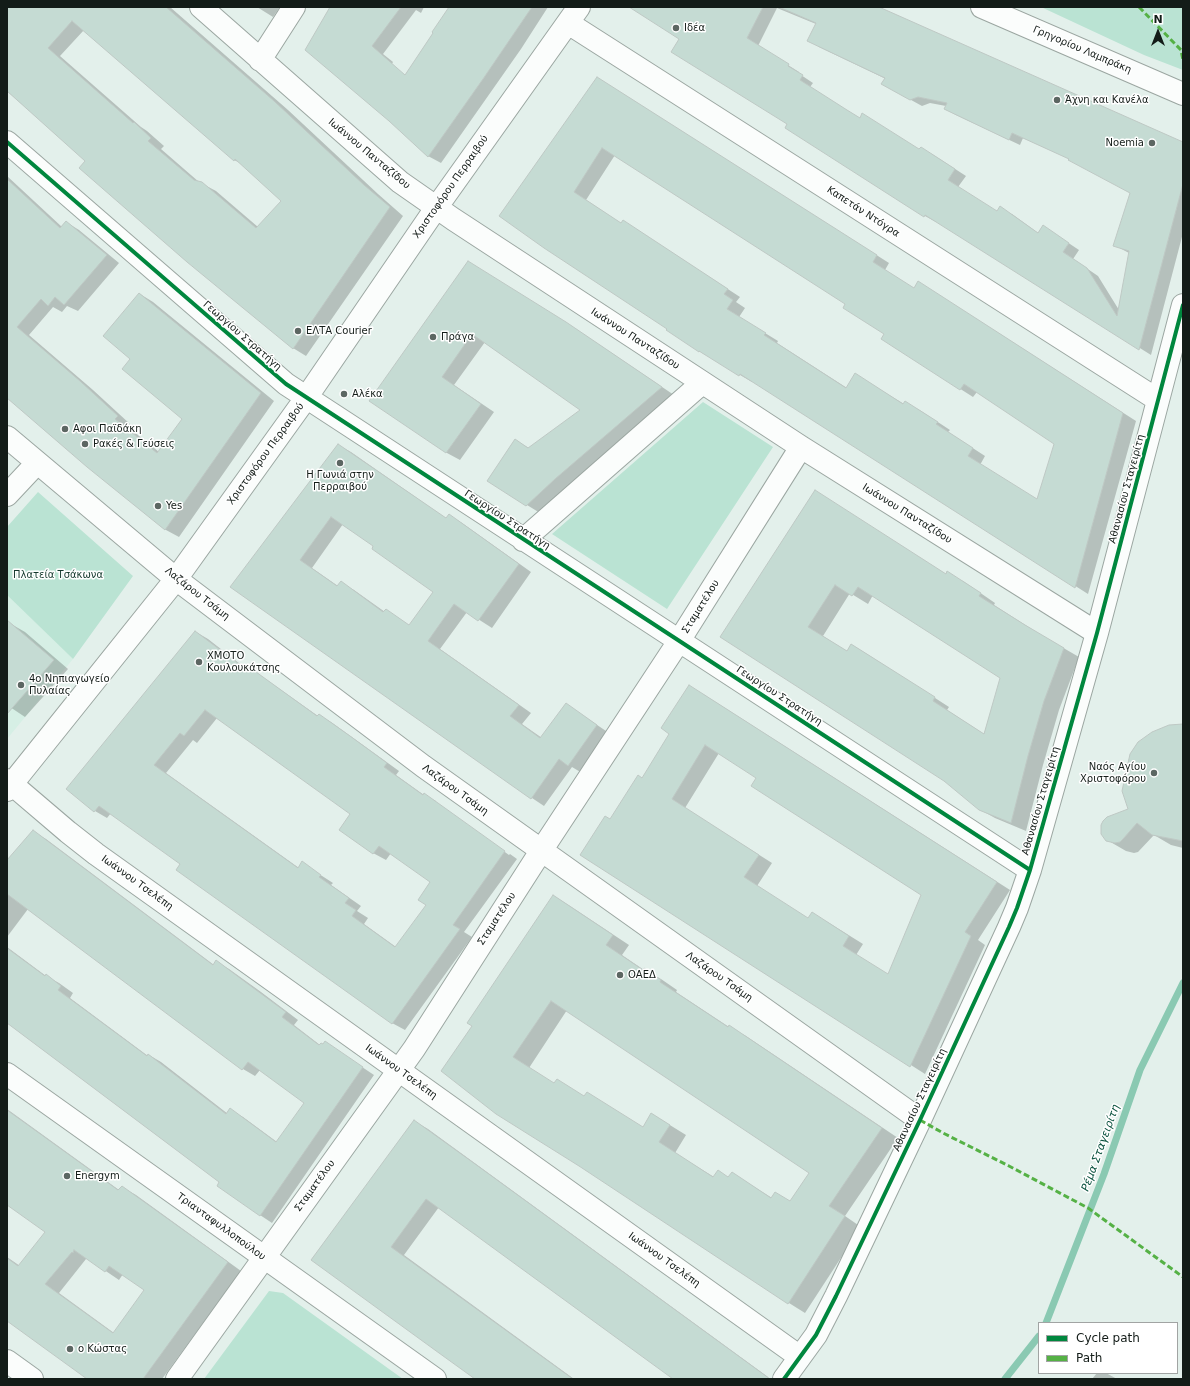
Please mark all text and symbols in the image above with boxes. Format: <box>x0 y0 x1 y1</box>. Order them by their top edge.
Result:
north arrow <box>1138 12 1178 52</box>
text: N <box>1153 13 1163 26</box>
place label: Ιδέα <box>684 22 705 34</box>
marker: Ιδέα <box>671 23 681 33</box>
street label: Γρηγορίου Λαμπράκη <box>1031 24 1133 76</box>
place label: Άχνη και Κανέλα <box>1065 94 1149 106</box>
marker: Άχνη και Κανέλα <box>1052 95 1062 105</box>
street label: Ιωάννου Πανταζίδου <box>326 116 412 192</box>
street label: Χριστοφόρου Περραιβού <box>411 133 491 241</box>
place label: Noemia <box>1106 137 1144 149</box>
marker: Noemia <box>1147 138 1157 148</box>
street label: Καπετάν Ντόγρα <box>824 184 902 240</box>
street label: Γεωργίου Στρατήγη <box>200 299 284 373</box>
street label: Ιωάννου Πανταζίδου <box>588 306 682 372</box>
place label: ΕΛΤΑ Courier <box>306 325 372 337</box>
marker: ΕΛΤΑ Courier <box>293 326 303 336</box>
place label: Πράγα <box>441 331 474 343</box>
marker: Πράγα <box>428 332 438 342</box>
place label: Αλέκα <box>352 388 383 400</box>
marker: Αλέκα <box>339 389 349 399</box>
street label: Χριστοφόρου Περραιβού <box>225 401 307 507</box>
place label: Αφοι Παϊδάκη <box>73 423 142 435</box>
marker: Αφοι Παϊδάκη <box>60 424 70 434</box>
street label: Αθανασίου Σταγειρίτη <box>1107 433 1147 545</box>
place label: Ρακές & Γεύσεις <box>93 438 175 450</box>
marker: Ρακές & Γεύσεις <box>80 439 90 449</box>
marker: Η Γωνιά στην Περραιβού <box>335 458 345 468</box>
place label: Η Γωνιά στην Περραιβού <box>306 469 374 492</box>
street label: Ιωάννου Πανταζίδου <box>860 482 954 546</box>
street label: Γεωργίου Στρατήγη <box>462 488 552 552</box>
place label: Yes <box>166 500 182 512</box>
marker: Yes <box>153 501 163 511</box>
street label: Λαζάρου Τσάμη <box>162 565 232 623</box>
park label: Πλατεία Τσάκωνα <box>13 569 103 581</box>
street label: Σταματέλου <box>680 578 722 636</box>
place label: XMOTO Κουλουκάτσης <box>207 650 280 674</box>
marker: XMOTO Κουλουκάτσης <box>194 657 204 667</box>
street label: Γεωργίου Στρατήγη <box>734 664 824 728</box>
place label: 4ο Νηπιαγωγείο Πυλαίας <box>29 673 110 696</box>
marker: 4ο Νηπιαγωγείο Πυλαίας <box>16 680 26 690</box>
street label: Αθανασίου Σταγειρίτη <box>1020 745 1062 857</box>
place label: Ναός Αγίου Χριστοφόρου <box>1080 761 1146 784</box>
street label: Λαζάρου Τσάμη <box>420 762 490 818</box>
marker: Ναός Αγίου Χριστοφόρου <box>1149 768 1159 778</box>
street label: Ιωάννου Τσελέπη <box>99 853 175 913</box>
street label: Σταματέλου <box>475 890 519 948</box>
street label: Λαζάρου Τσάμη <box>683 950 755 1004</box>
place label: ΟΑΕΔ <box>628 969 656 981</box>
marker: ΟΑΕΔ <box>615 970 625 980</box>
street label: Ιωάννου Τσελέπη <box>363 1042 439 1102</box>
street label: Αθανασίου Σταγειρίτη <box>891 1047 949 1153</box>
water label: Ρέμα Σταγειρίτη <box>1079 1103 1123 1193</box>
street label: Σταματέλου <box>292 1158 338 1214</box>
place label: Energym <box>75 1170 120 1182</box>
marker: Energym <box>62 1171 72 1181</box>
street label: Τριανταφυλλοπούλου <box>174 1191 268 1263</box>
street label: Ιωάννου Τσελέπη <box>626 1230 702 1290</box>
legend <box>1038 1322 1178 1374</box>
text: Cycle path <box>1076 1331 1140 1345</box>
place label: ο Κώστας <box>78 1343 127 1355</box>
marker: ο Κώστας <box>65 1344 75 1354</box>
text: Path <box>1076 1351 1102 1365</box>

